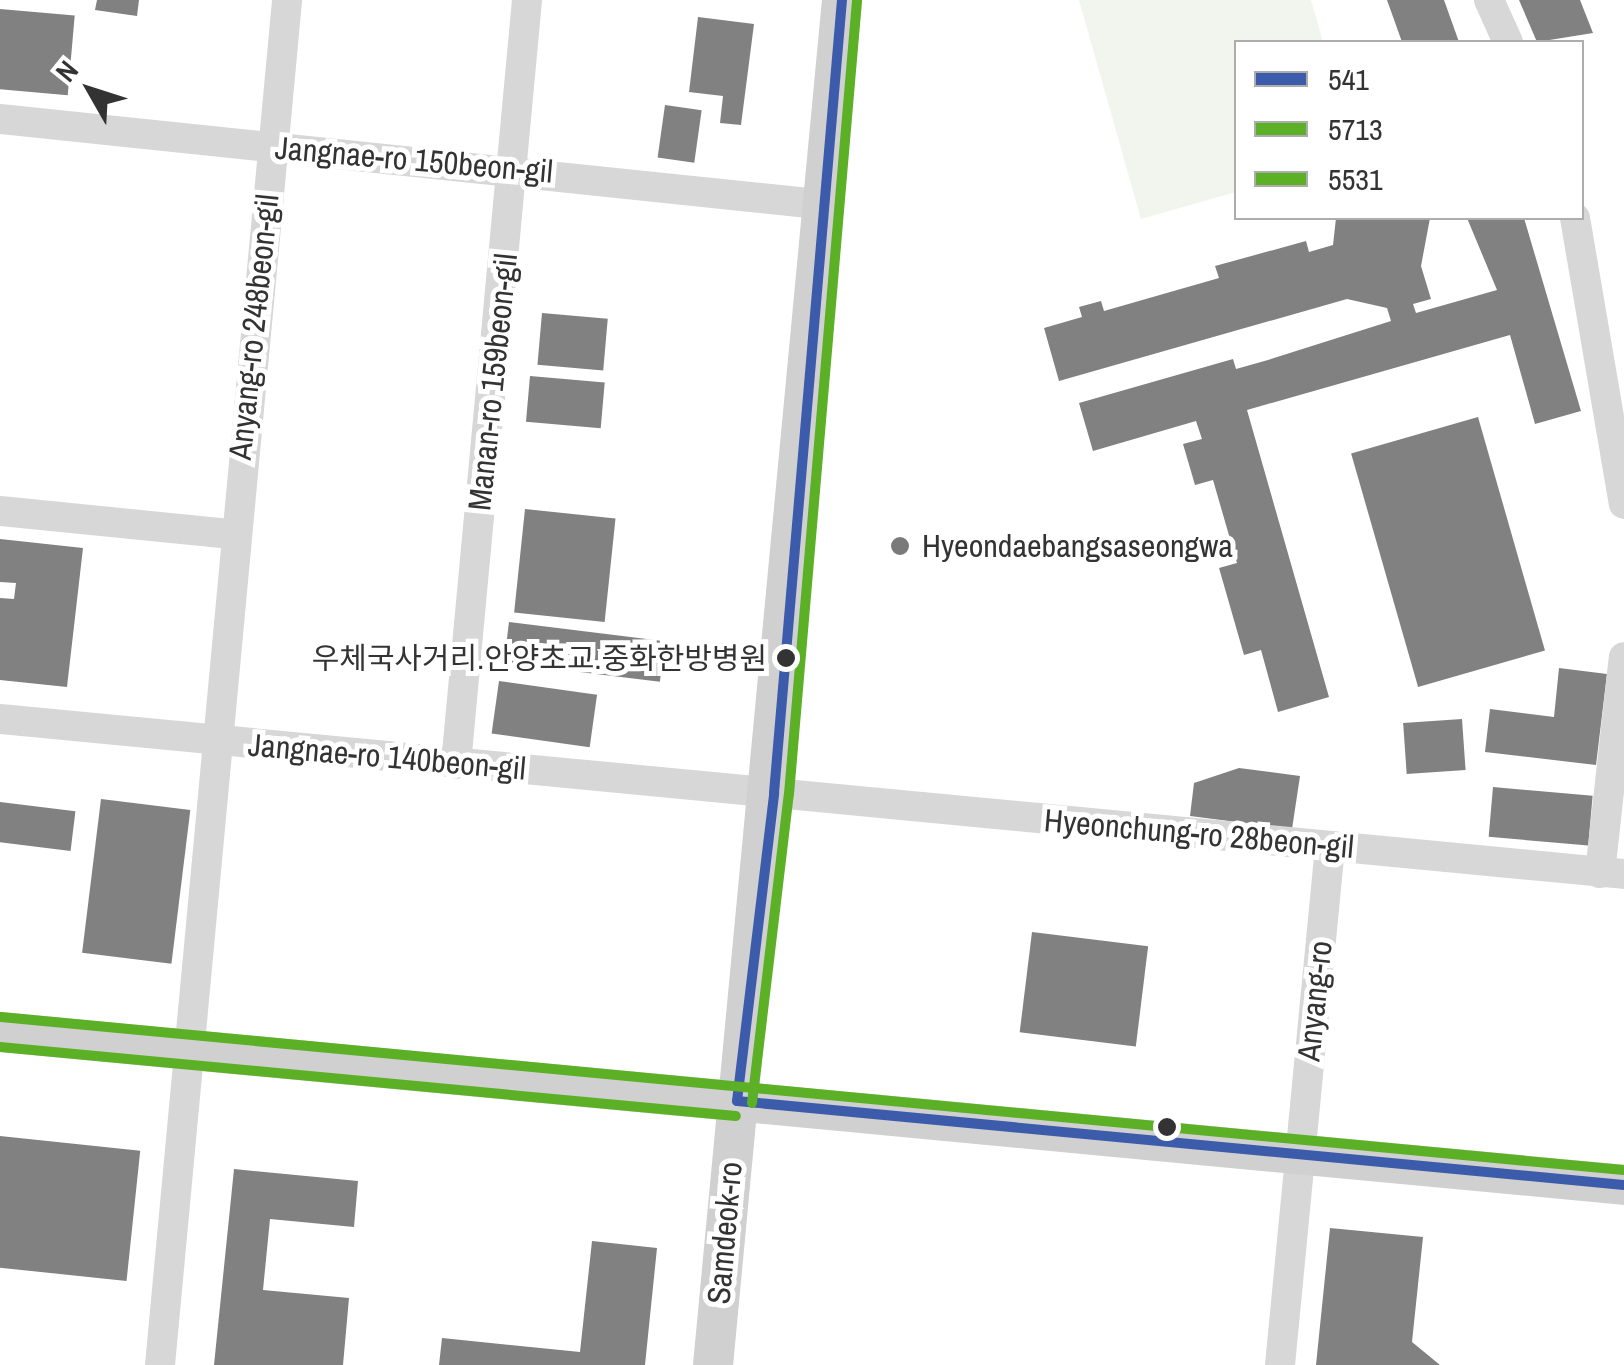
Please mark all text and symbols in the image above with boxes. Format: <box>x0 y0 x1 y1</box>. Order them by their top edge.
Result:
north arrow <box>40 40 140 140</box>
legend <box>1234 40 1584 220</box>
text: N <box>47 53 87 90</box>
text: 541 <box>1328 59 1369 99</box>
text: 5713 <box>1328 109 1383 149</box>
street label: Jangnae-ro 150beon-gil <box>274 129 554 191</box>
text: 5531 <box>1328 159 1383 199</box>
street label: Anyang-ro 248beon-gil <box>221 192 287 462</box>
street label: Manan-ro 159beon-gil <box>460 252 526 512</box>
place label: Hyeondaebangsaseongwa <box>922 527 1233 565</box>
marker: Hyeondaebangsaseongwa <box>887 533 913 559</box>
place label: 우체국사거리.안양초교.중화한방병원 <box>312 640 767 676</box>
marker: 우체국사거리.안양초교.중화한방병원 <box>776 648 796 668</box>
street label: Jangnae-ro 140beon-gil <box>247 726 527 788</box>
street label: Hyeonchung-ro 28beon-gil <box>1043 801 1355 867</box>
street label: Anyang-ro <box>1290 939 1340 1063</box>
unlabelled marker <box>1157 1117 1177 1137</box>
street label: Samdeok-ro <box>700 1160 750 1306</box>

